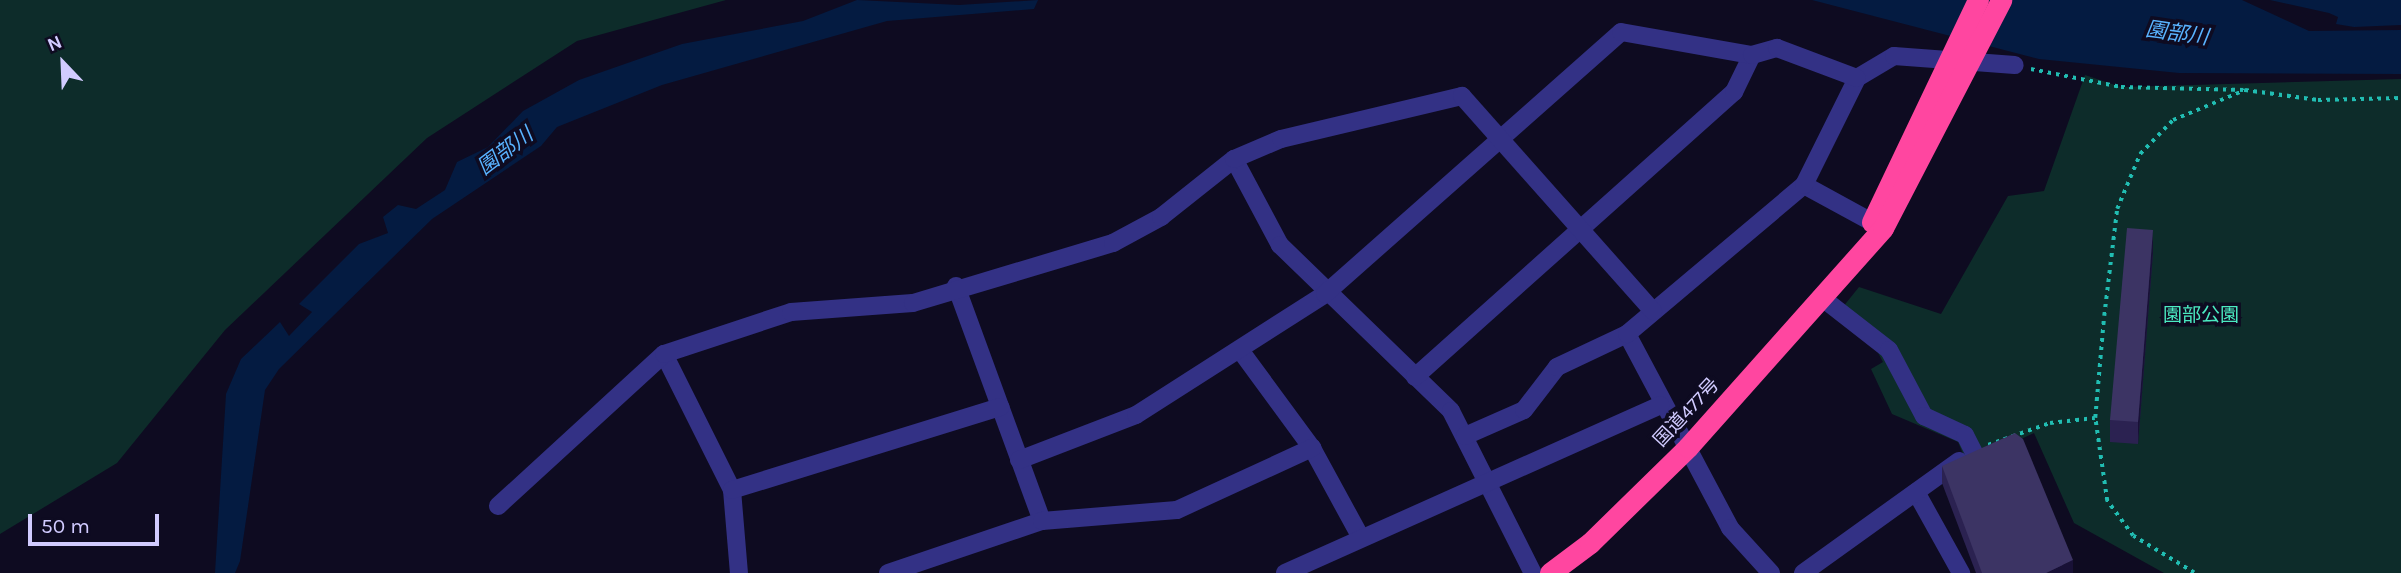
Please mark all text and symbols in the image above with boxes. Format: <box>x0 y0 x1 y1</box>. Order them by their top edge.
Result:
water label: 園部川 <box>2144 16 2210 50</box>
north arrow <box>28 28 98 98</box>
text: N <box>44 31 65 56</box>
water label: 園部川 <box>472 122 538 180</box>
park label: 園部公園 <box>2163 305 2239 327</box>
street label: 国道477号 <box>1650 374 1724 452</box>
scale bar <box>32 500 163 544</box>
text: 50 m <box>41 514 90 538</box>

